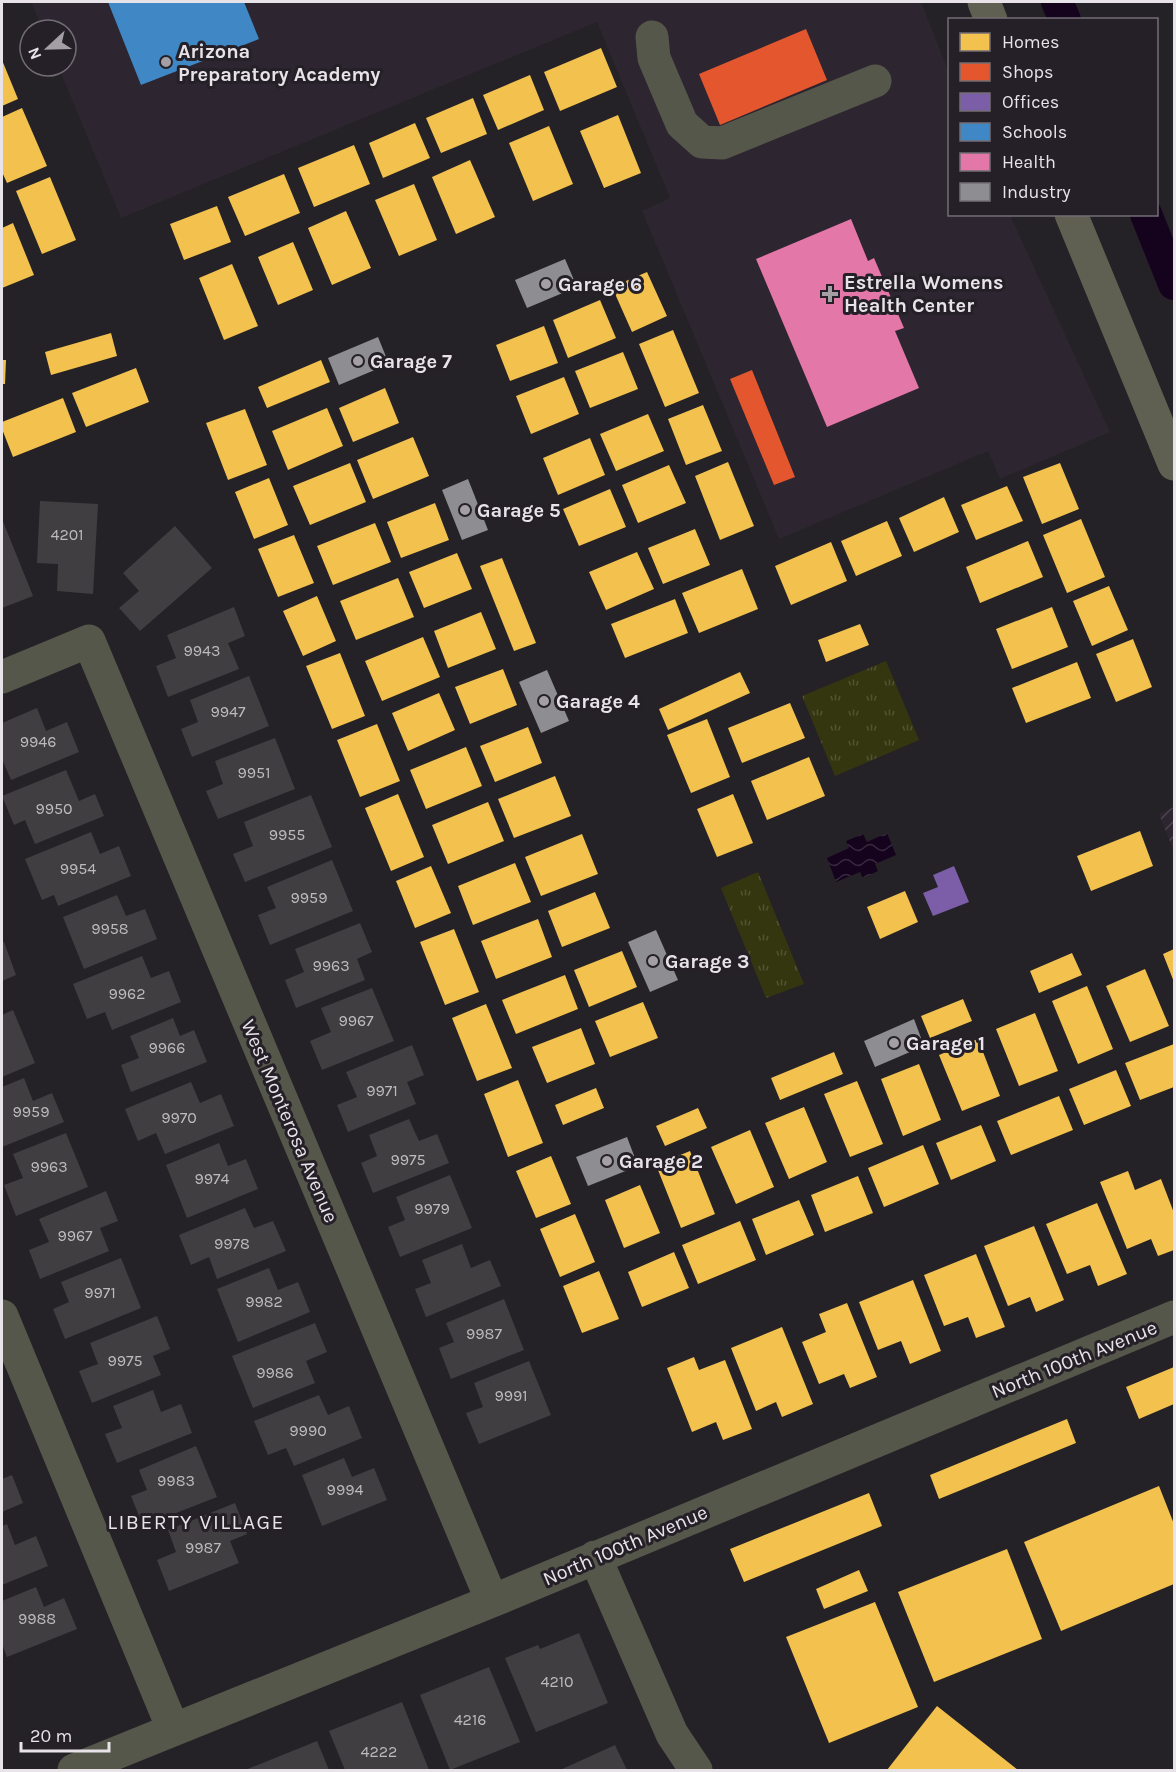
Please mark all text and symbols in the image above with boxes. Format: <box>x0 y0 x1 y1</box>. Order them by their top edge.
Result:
north arrow <box>18 18 78 78</box>
legend <box>948 18 1158 216</box>
text: Homes <box>1002 31 1059 53</box>
place label: Arizona Preparatory Academy <box>178 40 380 86</box>
text: N <box>24 45 46 62</box>
marker: Arizona Preparatory Academy <box>159 55 173 69</box>
text: Shops <box>1002 61 1054 83</box>
text: Offices <box>1002 91 1059 113</box>
text: Schools <box>1002 121 1067 143</box>
text: Health <box>1002 151 1056 173</box>
text: Industry <box>1002 181 1071 203</box>
place label: Estrella Womens Health Center <box>844 271 1004 317</box>
place label: Garage 6 <box>558 273 642 296</box>
marker: Garage 6 <box>539 277 553 291</box>
marker: Estrella Womens Health Center <box>821 285 839 303</box>
place label: Garage 7 <box>370 350 452 373</box>
marker: Garage 7 <box>351 354 365 368</box>
place label: Garage 5 <box>477 499 561 522</box>
marker: Garage 5 <box>458 503 472 517</box>
house number: 4201 <box>51 525 84 544</box>
house number: 9943 <box>184 641 220 660</box>
place label: Garage 4 <box>556 690 640 713</box>
marker: Garage 4 <box>537 694 551 708</box>
house number: 9947 <box>210 702 246 721</box>
house number: 9946 <box>20 732 56 751</box>
house number: 9951 <box>238 763 270 782</box>
house number: 9950 <box>35 799 73 818</box>
house number: 9955 <box>269 825 305 844</box>
house number: 9954 <box>60 859 96 878</box>
house number: 9959 <box>291 888 327 907</box>
house number: 9958 <box>91 919 129 938</box>
place label: Garage 3 <box>665 950 750 973</box>
marker: Garage 3 <box>646 954 660 968</box>
house number: 9963 <box>312 956 350 975</box>
house number: 9962 <box>109 984 146 1003</box>
house number: 9967 <box>338 1011 374 1030</box>
street label: West Monterosa Avenue <box>236 1016 343 1226</box>
place label: Garage 1 <box>906 1032 985 1055</box>
marker: Garage 1 <box>887 1036 901 1050</box>
house number: 9966 <box>149 1038 185 1057</box>
house number: 9971 <box>366 1081 398 1100</box>
house number: 9959 <box>13 1102 49 1121</box>
house number: 9970 <box>161 1108 197 1127</box>
house number: 9975 <box>390 1150 426 1169</box>
place label: Garage 2 <box>619 1150 703 1173</box>
marker: Garage 2 <box>600 1154 614 1168</box>
house number: 9963 <box>30 1157 68 1176</box>
house number: 9974 <box>194 1169 230 1188</box>
house number: 9979 <box>414 1199 450 1218</box>
house number: 9967 <box>57 1226 93 1245</box>
house number: 9978 <box>214 1234 250 1253</box>
house number: 9971 <box>84 1283 116 1302</box>
house number: 9982 <box>245 1292 283 1311</box>
street label: North 100th Avenue <box>988 1316 1160 1403</box>
house number: 9987 <box>466 1324 502 1343</box>
house number: 9975 <box>107 1351 143 1370</box>
house number: 9986 <box>256 1363 294 1382</box>
house number: 9991 <box>494 1386 528 1405</box>
house number: 9990 <box>289 1421 327 1440</box>
house number: 9983 <box>157 1471 195 1490</box>
house number: 9994 <box>327 1480 363 1499</box>
street label: North 100th Avenue <box>539 1500 711 1591</box>
district label: LIBERTY VILLAGE <box>107 1510 285 1534</box>
house number: 9987 <box>185 1538 221 1557</box>
house number: 9988 <box>18 1609 56 1628</box>
house number: 4210 <box>541 1672 574 1691</box>
house number: 4216 <box>454 1710 486 1729</box>
scale bar <box>21 1715 110 1753</box>
text: 20 m <box>30 1725 72 1747</box>
house number: 4222 <box>361 1742 397 1761</box>

